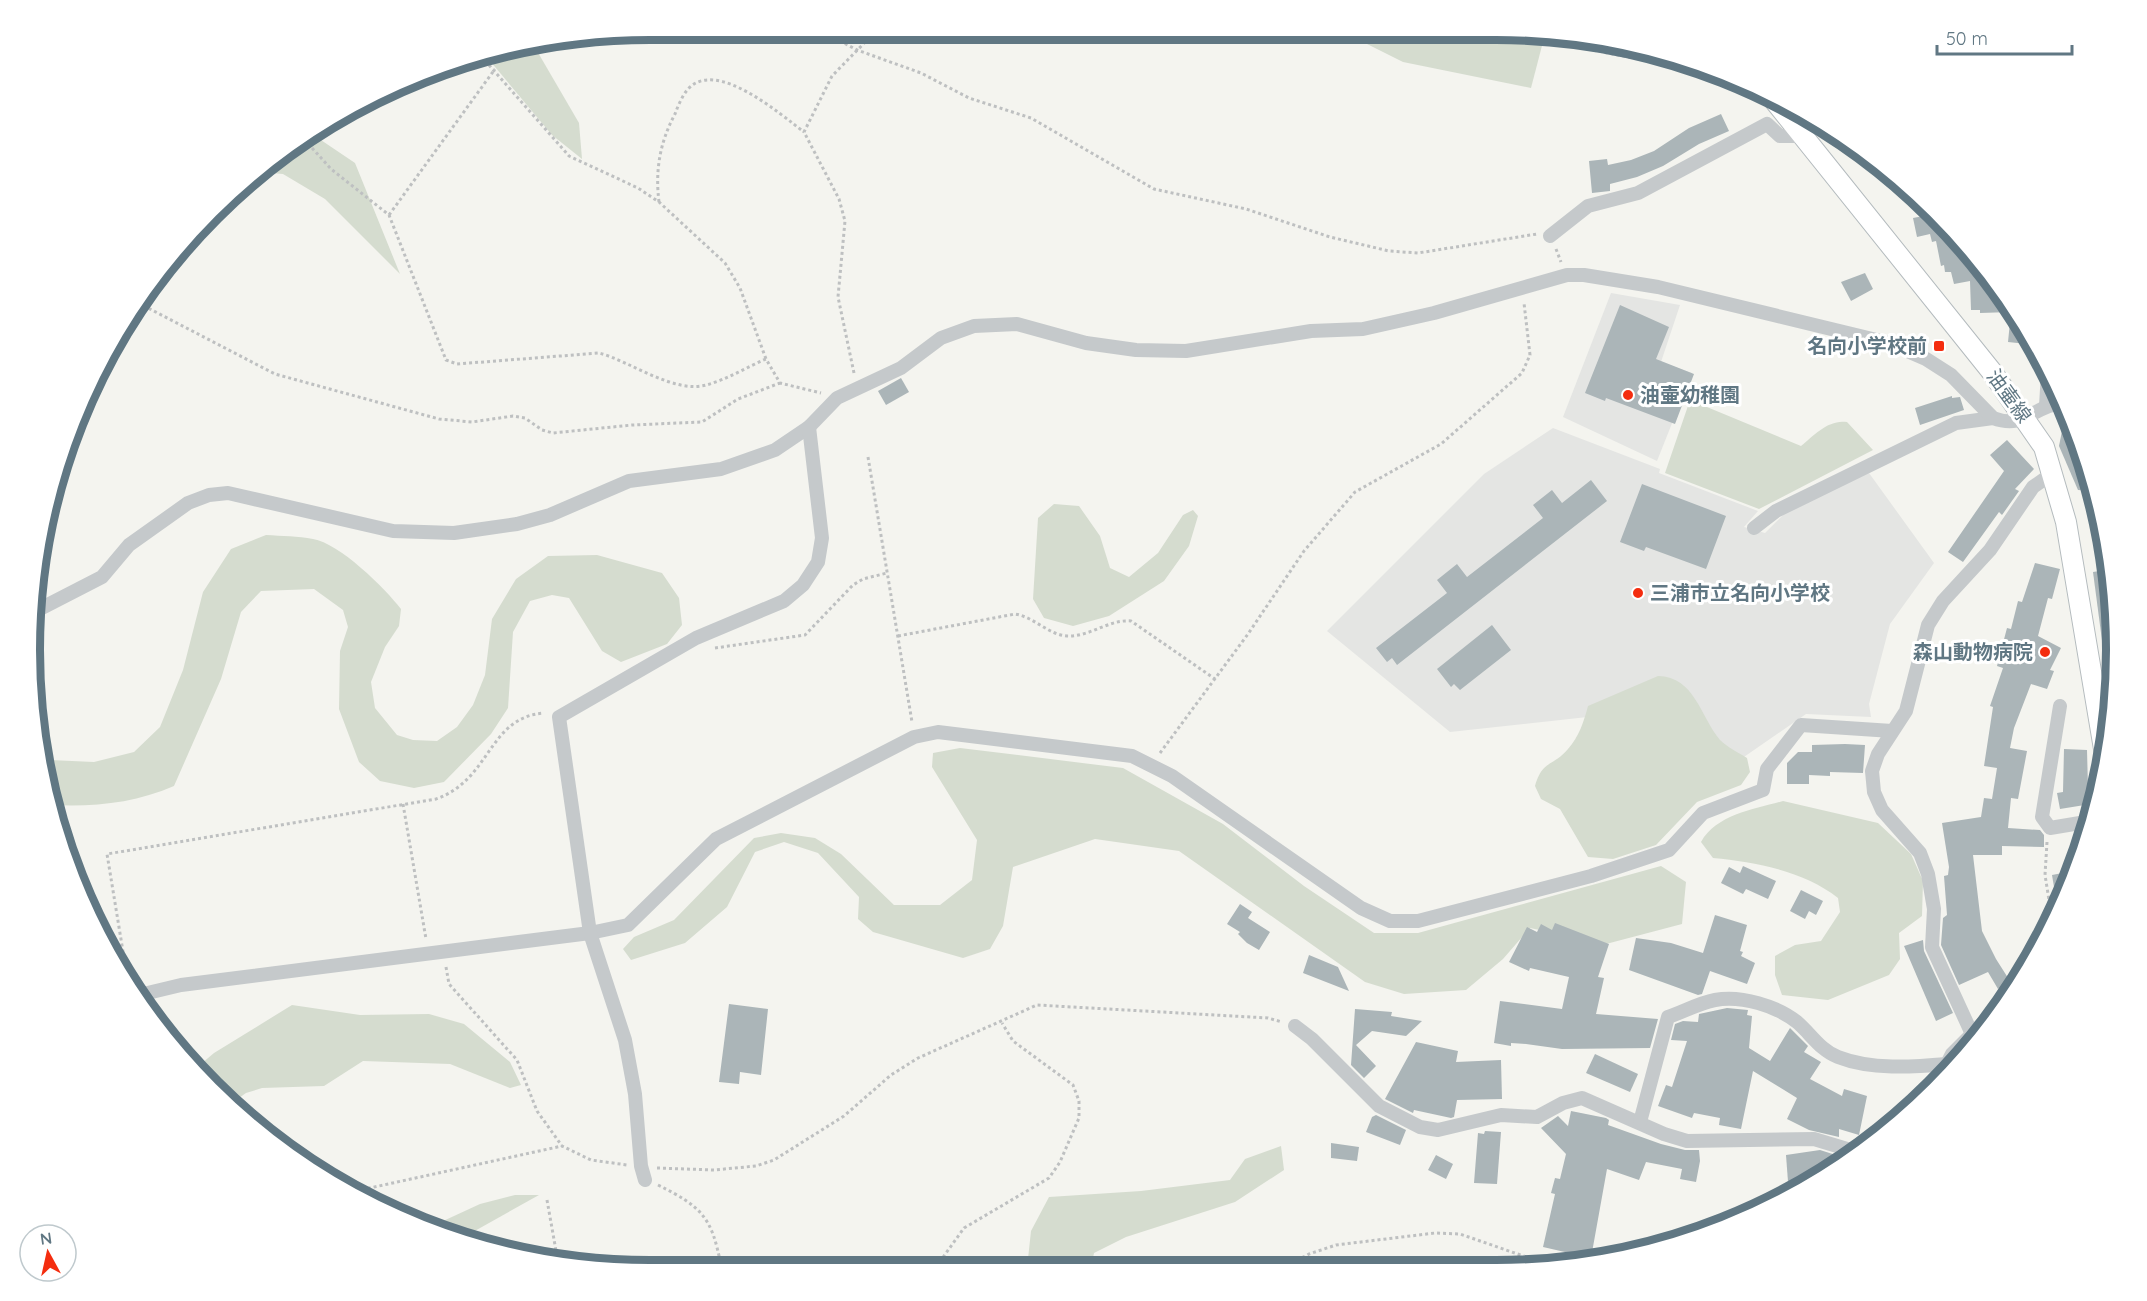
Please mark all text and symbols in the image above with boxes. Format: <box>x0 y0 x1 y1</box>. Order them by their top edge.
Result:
scale bar <box>1937 18 2072 56</box>
text: 50 m <box>1946 27 1988 50</box>
place label: 名向小学校前 <box>1807 333 1927 358</box>
marker: 名向小学校前 <box>1932 339 1946 353</box>
street label: 油壷線 <box>1982 364 2037 427</box>
place label: 油壷幼稚園 <box>1640 382 1740 407</box>
marker: 油壷幼稚園 <box>1621 388 1635 402</box>
place label: 三浦市立名向小学校 <box>1650 580 1830 605</box>
marker: 三浦市立名向小学校 <box>1631 586 1645 600</box>
place label: 森山動物病院 <box>1913 639 2033 664</box>
marker: 森山動物病院 <box>2038 645 2052 659</box>
north arrow <box>18 1223 78 1283</box>
text: N <box>39 1227 53 1249</box>

